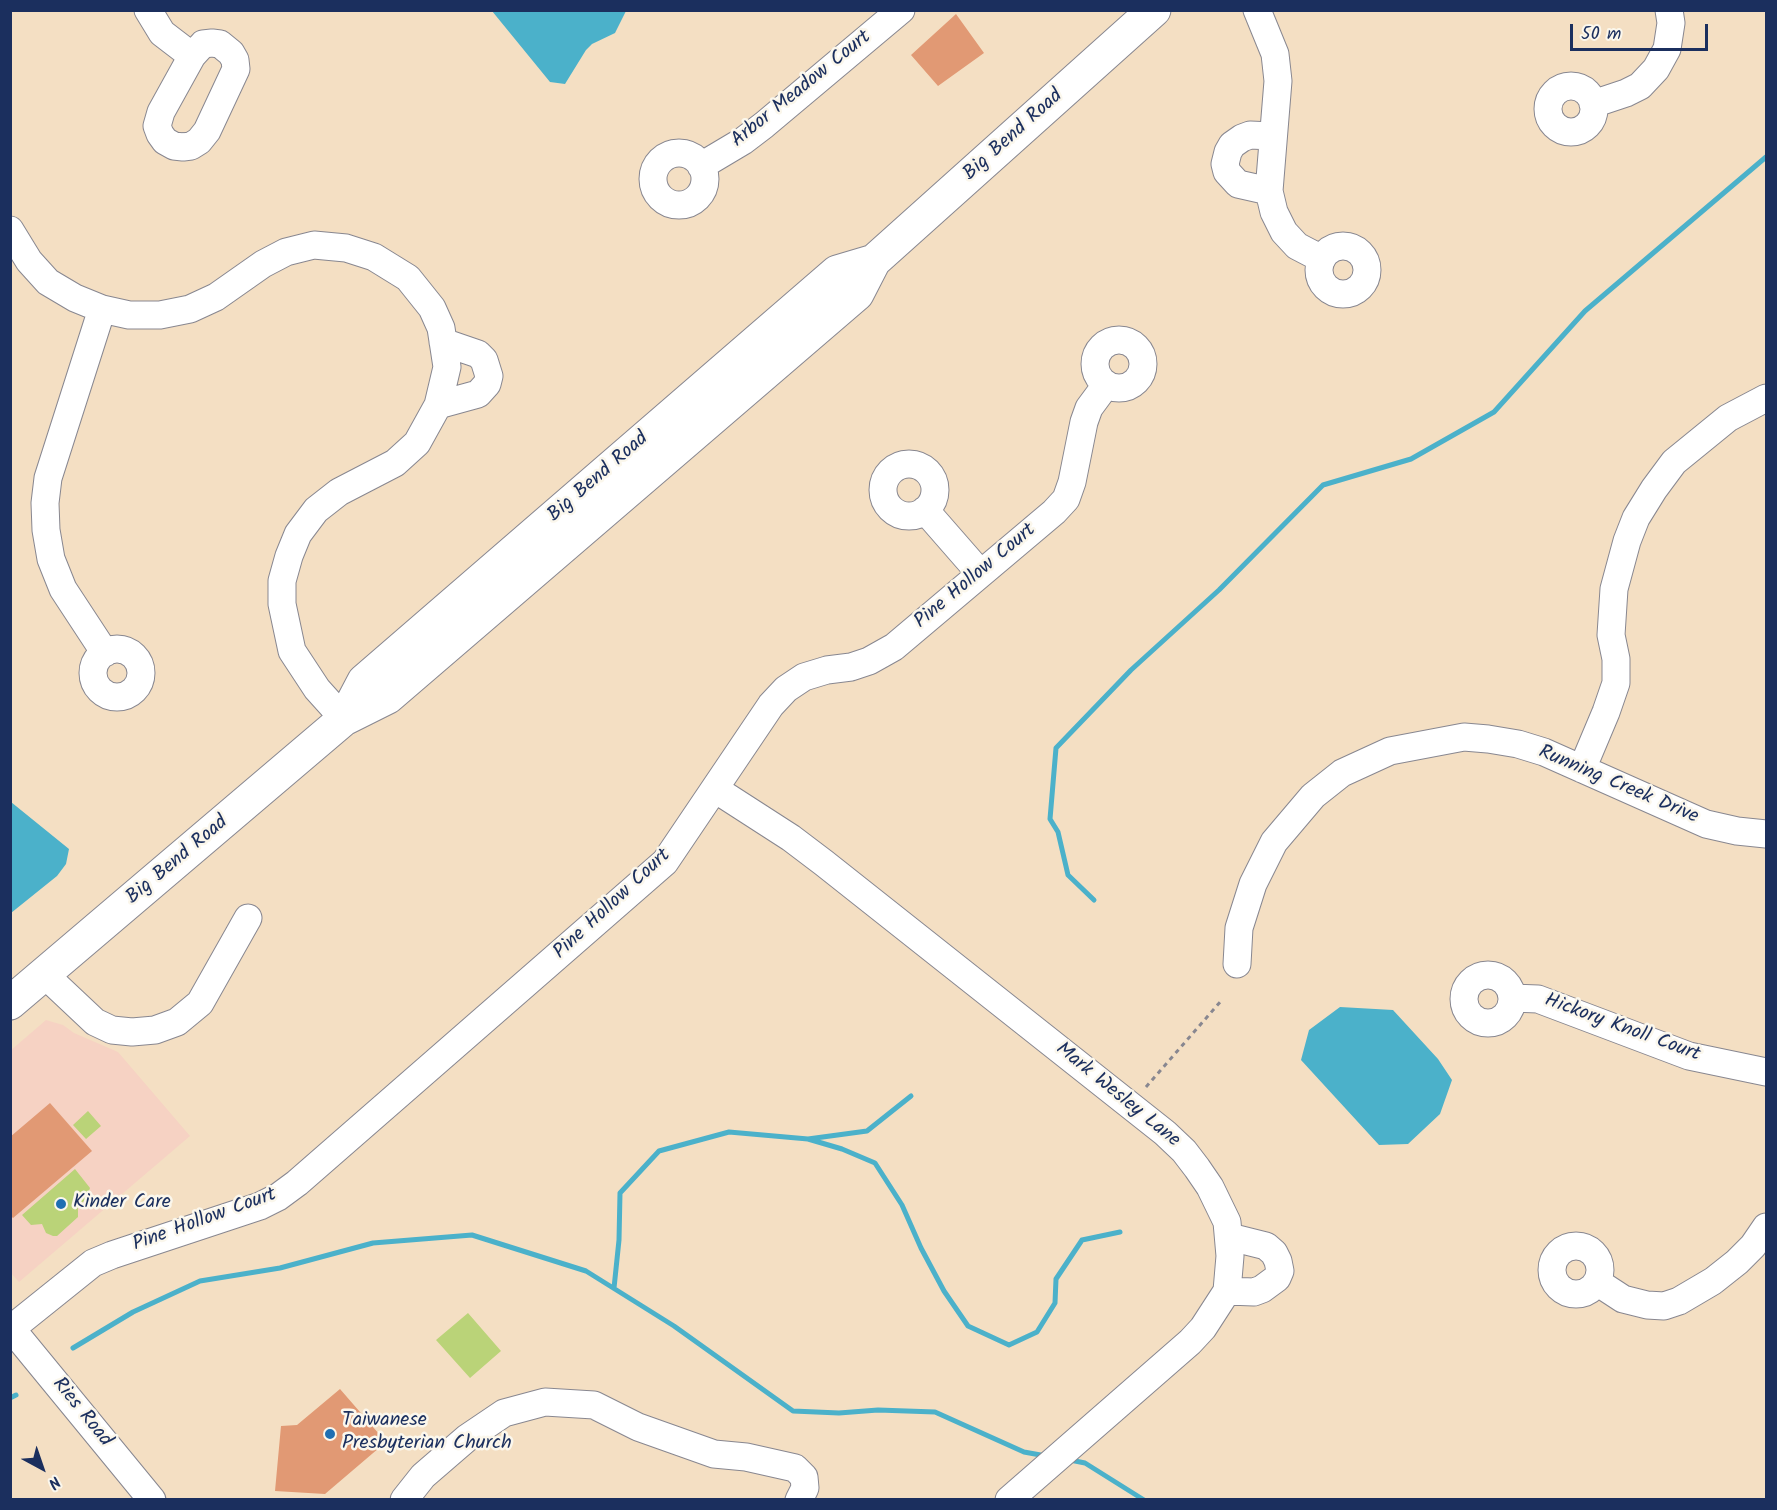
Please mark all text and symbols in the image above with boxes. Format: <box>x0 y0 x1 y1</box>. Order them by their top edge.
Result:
scale bar <box>1573 12 1711 50</box>
text: 50 m <box>1581 20 1621 49</box>
street label: Arbor Meadow Court <box>727 26 877 154</box>
street label: Big Bend Road <box>959 85 1069 187</box>
street label: Big Bend Road <box>544 428 654 528</box>
street label: Pine Hollow Court <box>910 519 1042 635</box>
street label: Running Creek Drive <box>1534 741 1702 831</box>
street label: Big Bend Road <box>122 811 234 911</box>
street label: Pine Hollow Court <box>550 845 676 965</box>
street label: Hickory Knoll Court <box>1541 990 1703 1068</box>
street label: Mark Wesley Lane <box>1050 1038 1184 1154</box>
street label: Pine Hollow Court <box>130 1184 280 1258</box>
place label: Kinder Care <box>73 1192 171 1216</box>
marker: Kinder Care <box>54 1197 68 1211</box>
street label: Ries Road <box>46 1374 116 1452</box>
place label: Taiwanese Presbyterian Church <box>342 1410 512 1457</box>
marker: Taiwanese Presbyterian Church <box>323 1427 337 1441</box>
north arrow <box>12 1438 72 1498</box>
text: N <box>42 1469 66 1495</box>

